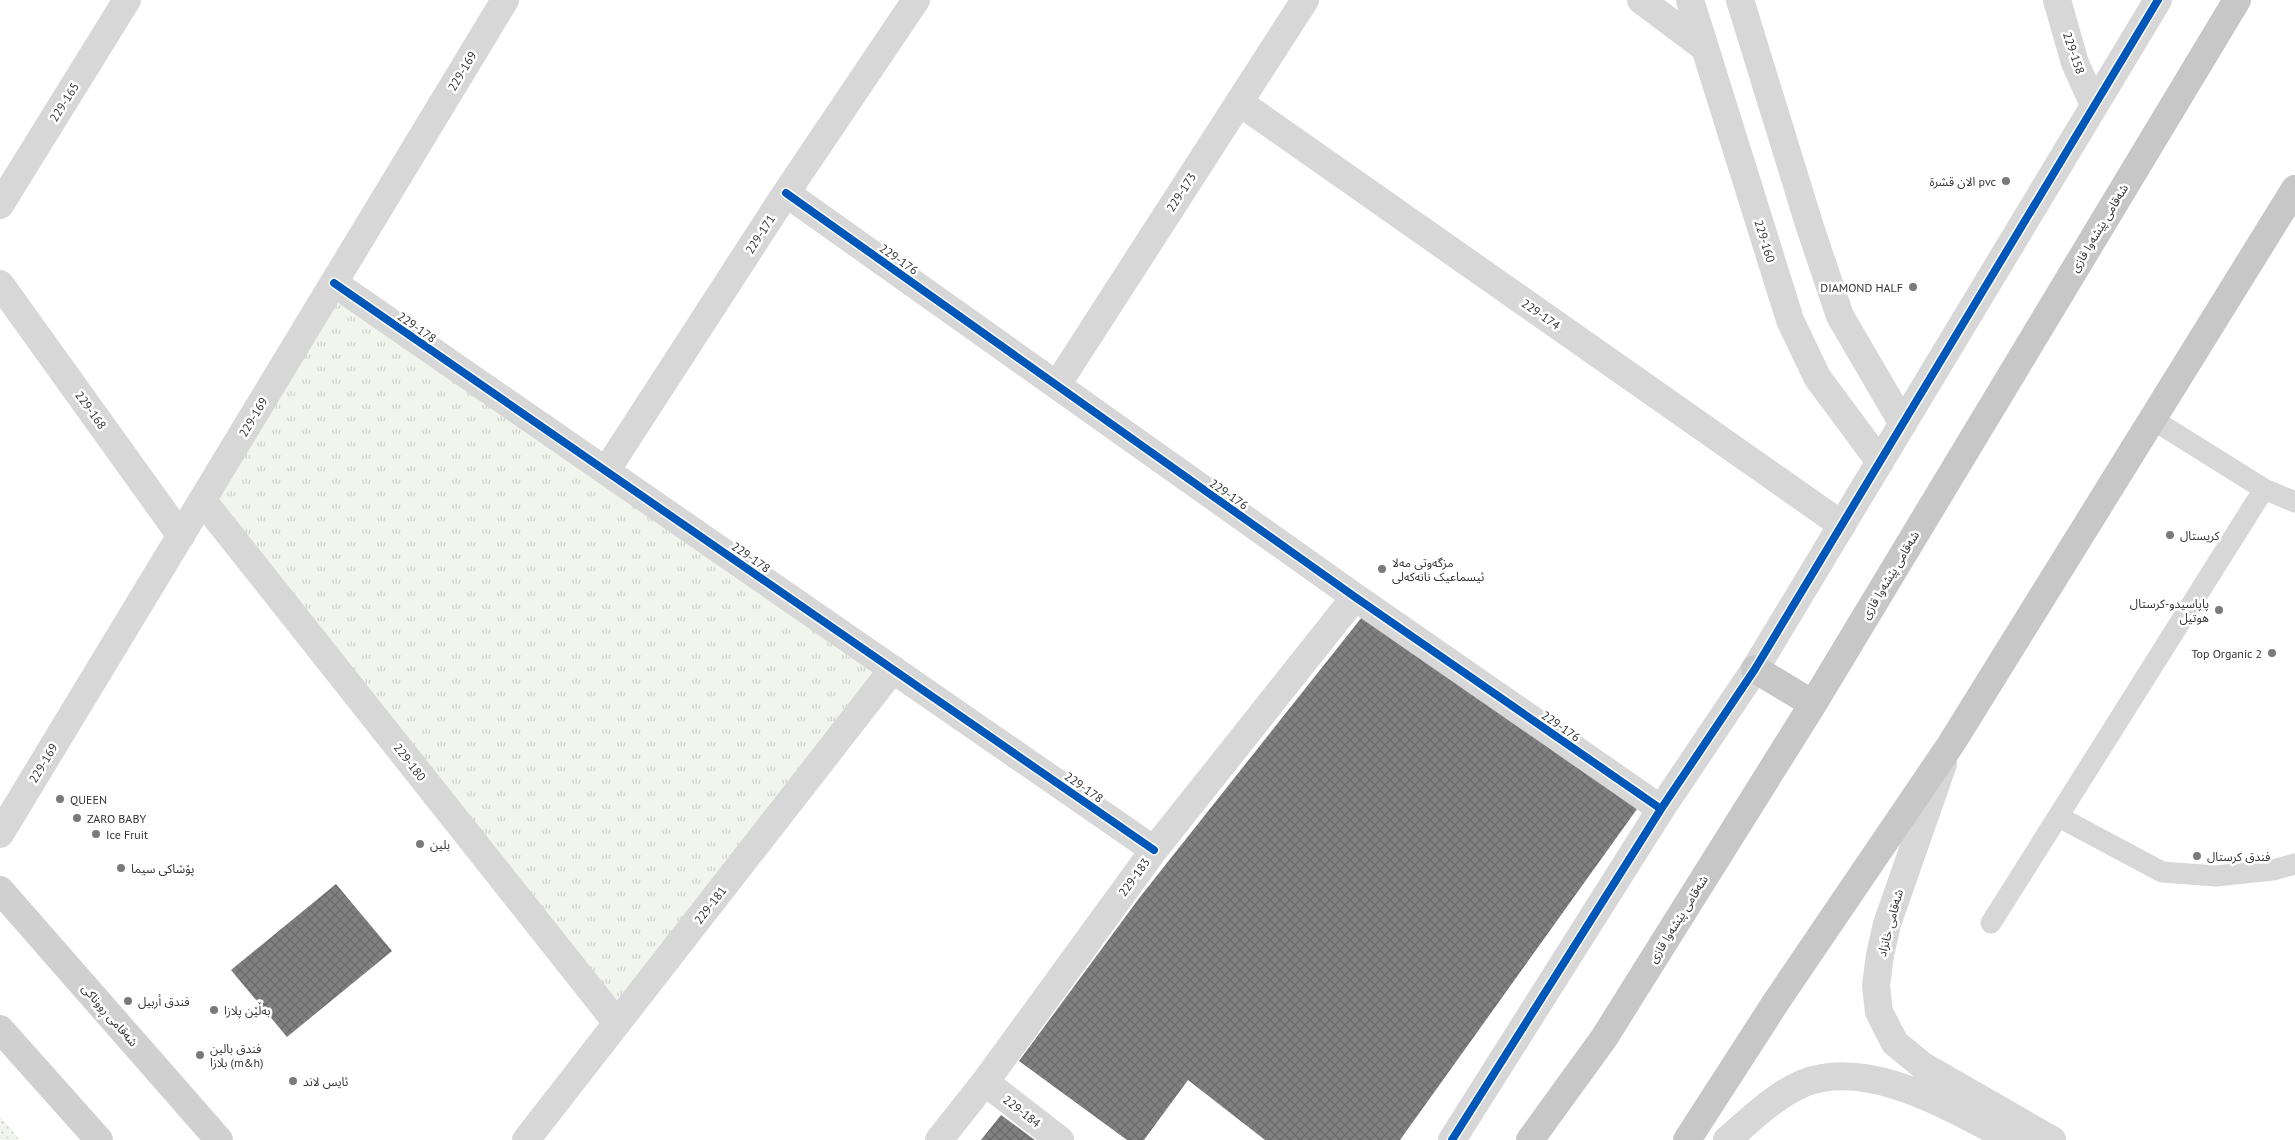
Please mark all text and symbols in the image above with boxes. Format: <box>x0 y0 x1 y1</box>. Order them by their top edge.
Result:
street label: 229-158 <box>2060 30 2088 76</box>
street label: 229-169 <box>444 48 480 94</box>
street label: 229-165 <box>46 80 82 124</box>
street label: 229-173 <box>1163 170 1199 214</box>
place label: الان قشرة pvc <box>1929 174 1997 189</box>
marker: الان قشرة pvc <box>2000 175 2012 187</box>
street label: شەقامی پێشەوا قازی <box>2067 181 2132 275</box>
street label: 229-171 <box>742 212 778 256</box>
street label: 229-160 <box>1751 218 1779 264</box>
street label: 229-176 <box>877 240 921 278</box>
place label: DIAMOND HALF <box>1820 280 1903 295</box>
marker: DIAMOND HALF <box>1907 281 1919 293</box>
street label: 229-174 <box>1519 295 1564 333</box>
street label: 229-178 <box>395 308 439 346</box>
street label: 229-168 <box>72 388 110 432</box>
street label: 229-169 <box>235 394 271 440</box>
street label: 229-176 <box>1207 475 1251 513</box>
street label: شەقامی پێشەوا قازی <box>1858 528 1923 622</box>
place label: كريستال <box>2180 528 2220 543</box>
marker: كريستال <box>2164 529 2176 541</box>
street label: 229-178 <box>729 538 773 576</box>
place label: مزگەوتی مەلا ئیسماعیک نانەکەلی <box>1392 555 1484 584</box>
marker: مزگەوتی مەلا ئیسماعیک نانەکەلی <box>1376 563 1388 575</box>
place label: پاپاسيدو-كرستال هوتيل <box>2130 596 2209 625</box>
marker: پاپاسيدو-كرستال هوتيل <box>2213 604 2225 616</box>
place label: Top Organic 2 <box>2191 646 2262 661</box>
marker: Top Organic 2 <box>2266 647 2278 659</box>
street label: 229-176 <box>1539 707 1583 745</box>
street label: 229-169 <box>25 740 61 786</box>
street label: 229-180 <box>391 740 430 784</box>
street label: 229-178 <box>1062 768 1106 806</box>
place label: QUEEN <box>70 792 107 807</box>
marker: QUEEN <box>54 793 66 805</box>
place label: ZARO BABY <box>87 811 146 826</box>
marker: ZARO BABY <box>71 812 83 824</box>
place label: Ice Fruit <box>106 827 148 842</box>
marker: Ice Fruit <box>90 828 102 840</box>
place label: بلين <box>430 837 450 852</box>
marker: بلين <box>414 838 426 850</box>
place label: فندق کرستال <box>2207 849 2270 864</box>
marker: فندق کرستال <box>2191 850 2203 862</box>
street label: 229-183 <box>1115 855 1153 899</box>
place label: پۆشاکی سیما <box>131 861 194 877</box>
marker: پۆشاکی سیما <box>115 862 127 874</box>
street label: شەقامی پێشەوا قازی <box>1645 872 1712 966</box>
street label: 229-181 <box>691 883 729 927</box>
street label: شەقامی خانزاد <box>1874 888 1906 958</box>
street label: شەقامی ڕووناکی <box>76 981 141 1052</box>
place label: فندق أربيل <box>138 994 190 1009</box>
marker: فندق أربيل <box>122 995 134 1007</box>
place label: بەڵێن پلازا <box>224 1001 270 1019</box>
marker: بەڵێن پلازا <box>208 1004 220 1016</box>
place label: فندق بالين بلازا (m&h) <box>210 1041 263 1070</box>
marker: فندق بالين بلازا (m&h) <box>194 1049 206 1061</box>
place label: ئایس لاند <box>303 1074 348 1089</box>
marker: ئایس لاند <box>287 1075 299 1087</box>
street label: 229-184 <box>1000 1092 1044 1131</box>

